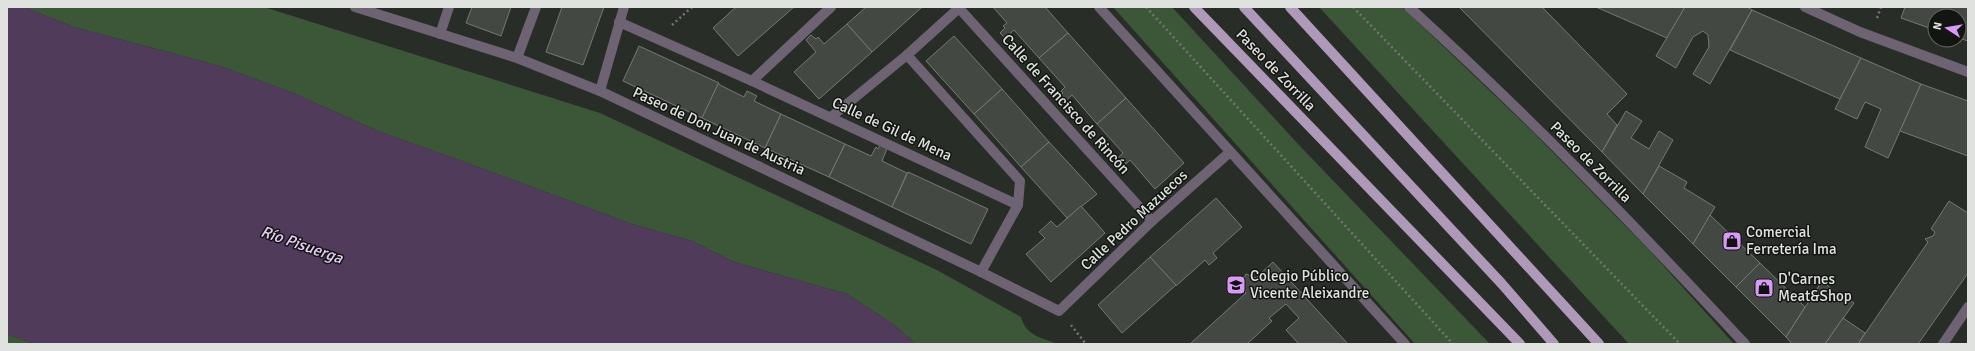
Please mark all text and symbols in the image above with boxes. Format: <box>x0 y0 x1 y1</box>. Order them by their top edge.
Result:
north arrow <box>1927 8 1967 48</box>
text: N <box>1931 21 1945 31</box>
street label: Paseo de Zorrilla <box>1232 25 1320 115</box>
street label: Calle de Francisco de Rincón <box>998 30 1134 178</box>
street label: Paseo de Don Juan de Austria <box>630 83 808 179</box>
street label: Calle de Gil de Mena <box>829 93 955 165</box>
street label: Paseo de Zorrilla <box>1547 118 1635 206</box>
street label: Calle Pedro Mazuecos <box>1077 166 1191 274</box>
water label: Río Pisuerga <box>258 222 346 269</box>
place label: Comercial Ferretería Ima <box>1746 223 1837 258</box>
shop icon: Comercial Ferretería Ima <box>1721 230 1743 252</box>
place label: Colegio Público Vicente Aleixandre <box>1250 267 1369 302</box>
place label: D'Carnes Meat&Shop <box>1778 270 1852 305</box>
school or university icon: Colegio Público Vicente Aleixandre <box>1225 274 1247 296</box>
shop icon: D'Carnes Meat&Shop <box>1753 277 1775 299</box>

